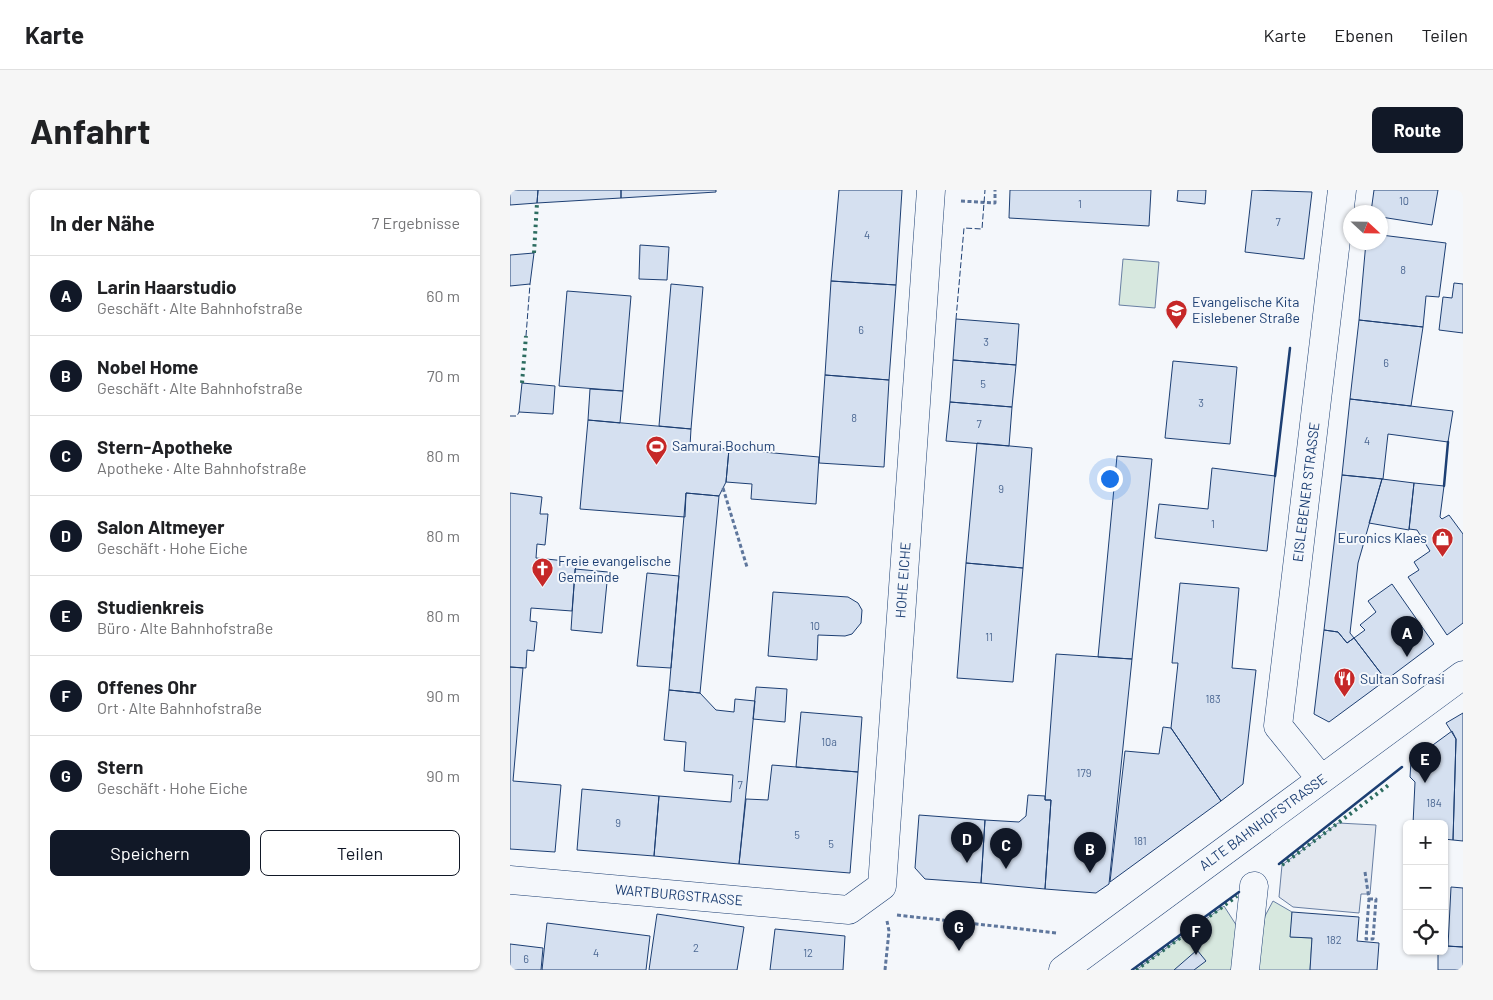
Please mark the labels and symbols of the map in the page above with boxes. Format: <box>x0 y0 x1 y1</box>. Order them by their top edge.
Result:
house number: 10 <box>1399 194 1409 207</box>
house number: 1 <box>1078 197 1082 210</box>
north arrow <box>1343 205 1388 250</box>
house number: 7 <box>1275 215 1281 228</box>
house number: 4 <box>864 228 870 241</box>
house number: 8 <box>1400 263 1406 276</box>
place label: Evangelische Kita Eislebener Straße <box>1192 293 1300 326</box>
school or university icon: Evangelische Kita Eislebener Straße <box>1164 298 1188 329</box>
house number: 6 <box>858 323 864 336</box>
house number: 3 <box>983 335 989 348</box>
house number: 6 <box>1383 356 1389 369</box>
house number: 5 <box>980 377 986 390</box>
house number: 3 <box>1198 396 1204 409</box>
house number: 8 <box>851 411 857 424</box>
house number: 7 <box>976 417 982 430</box>
street label: EISLEBENER STRASSE <box>1288 421 1323 563</box>
sports icon: Samurai Bochum <box>644 434 668 465</box>
house number: 4 <box>1364 434 1370 447</box>
place label: Samurai Bochum <box>672 437 775 454</box>
your location <box>1097 466 1123 492</box>
house number: 9 <box>998 482 1004 495</box>
house number: 1 <box>1211 517 1215 530</box>
shop icon: Euronics Klaes <box>1431 526 1455 557</box>
place label: Euronics Klaes <box>1337 529 1427 546</box>
street label: HOHE EICHE <box>891 541 914 619</box>
place label: Freie evangelische Gemeinde <box>558 552 671 585</box>
church icon: Freie evangelische Gemeinde <box>530 557 554 588</box>
pin: A <box>1391 616 1423 657</box>
house number: 10 <box>810 619 820 632</box>
house number: 11 <box>985 630 993 643</box>
restaurant icon: Sultan Sofrasi <box>1332 667 1356 698</box>
place label: Sultan Sofrasi <box>1360 670 1445 687</box>
house number: 183 <box>1205 692 1221 705</box>
house number: 10a <box>821 735 837 748</box>
pin: E <box>1409 742 1441 783</box>
house number: 179 <box>1077 766 1092 779</box>
street label: ALTE BAHNHOFSTRASSE <box>1196 770 1330 874</box>
house number: 7 <box>737 778 743 791</box>
house number: 184 <box>1426 796 1442 809</box>
house number: 9 <box>615 816 621 829</box>
pin: D <box>951 822 983 863</box>
house number: 5 <box>794 828 800 841</box>
pin: C <box>990 828 1022 869</box>
pin: B <box>1074 832 1106 873</box>
house number: 181 <box>1133 834 1147 847</box>
house number: 5 <box>828 837 834 850</box>
street label: WARTBURGSTRASSE <box>614 880 744 909</box>
pin: G <box>943 910 975 951</box>
pin: F <box>1180 914 1212 955</box>
house number: 182 <box>1326 933 1342 946</box>
house number: 2 <box>693 941 699 954</box>
house number: 4 <box>593 946 599 959</box>
house number: 12 <box>803 946 813 959</box>
house number: 6 <box>523 952 529 965</box>

